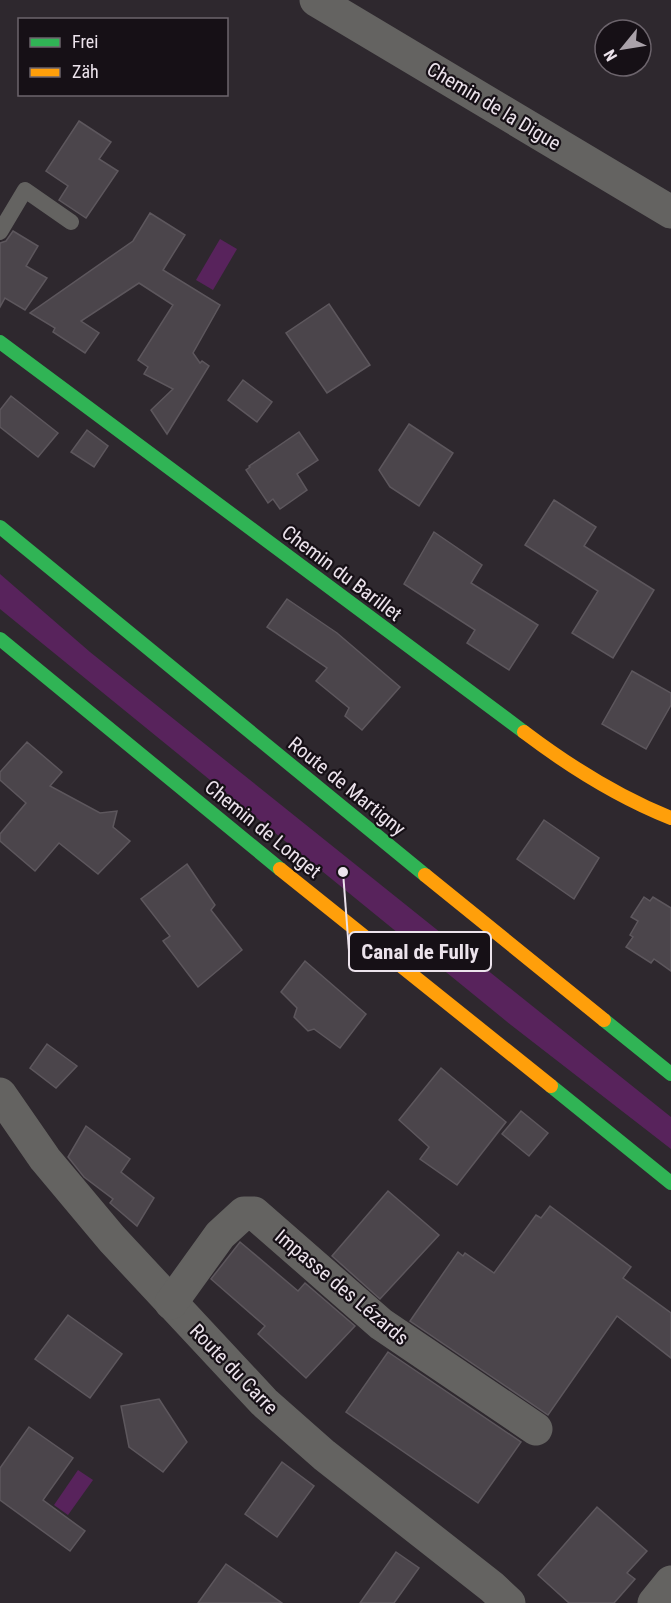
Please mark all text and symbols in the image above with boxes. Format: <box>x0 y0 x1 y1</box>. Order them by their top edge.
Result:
legend <box>18 18 228 96</box>
north arrow <box>593 18 653 78</box>
text: Frei <box>72 31 98 52</box>
text: N <box>600 46 621 64</box>
street label: Chemin de la Digue <box>423 57 565 155</box>
text: Zäh <box>72 61 99 82</box>
street label: Chemin du Barillet <box>277 520 407 626</box>
street label: Route de Martigny <box>284 731 410 841</box>
street label: Chemin de Longet <box>200 775 326 883</box>
callout: Canal de Fully <box>349 932 491 971</box>
text: Canal de Fully <box>361 940 479 964</box>
street label: Impasse des Lézards <box>270 1224 414 1350</box>
street label: Route du Carre <box>185 1319 283 1419</box>

